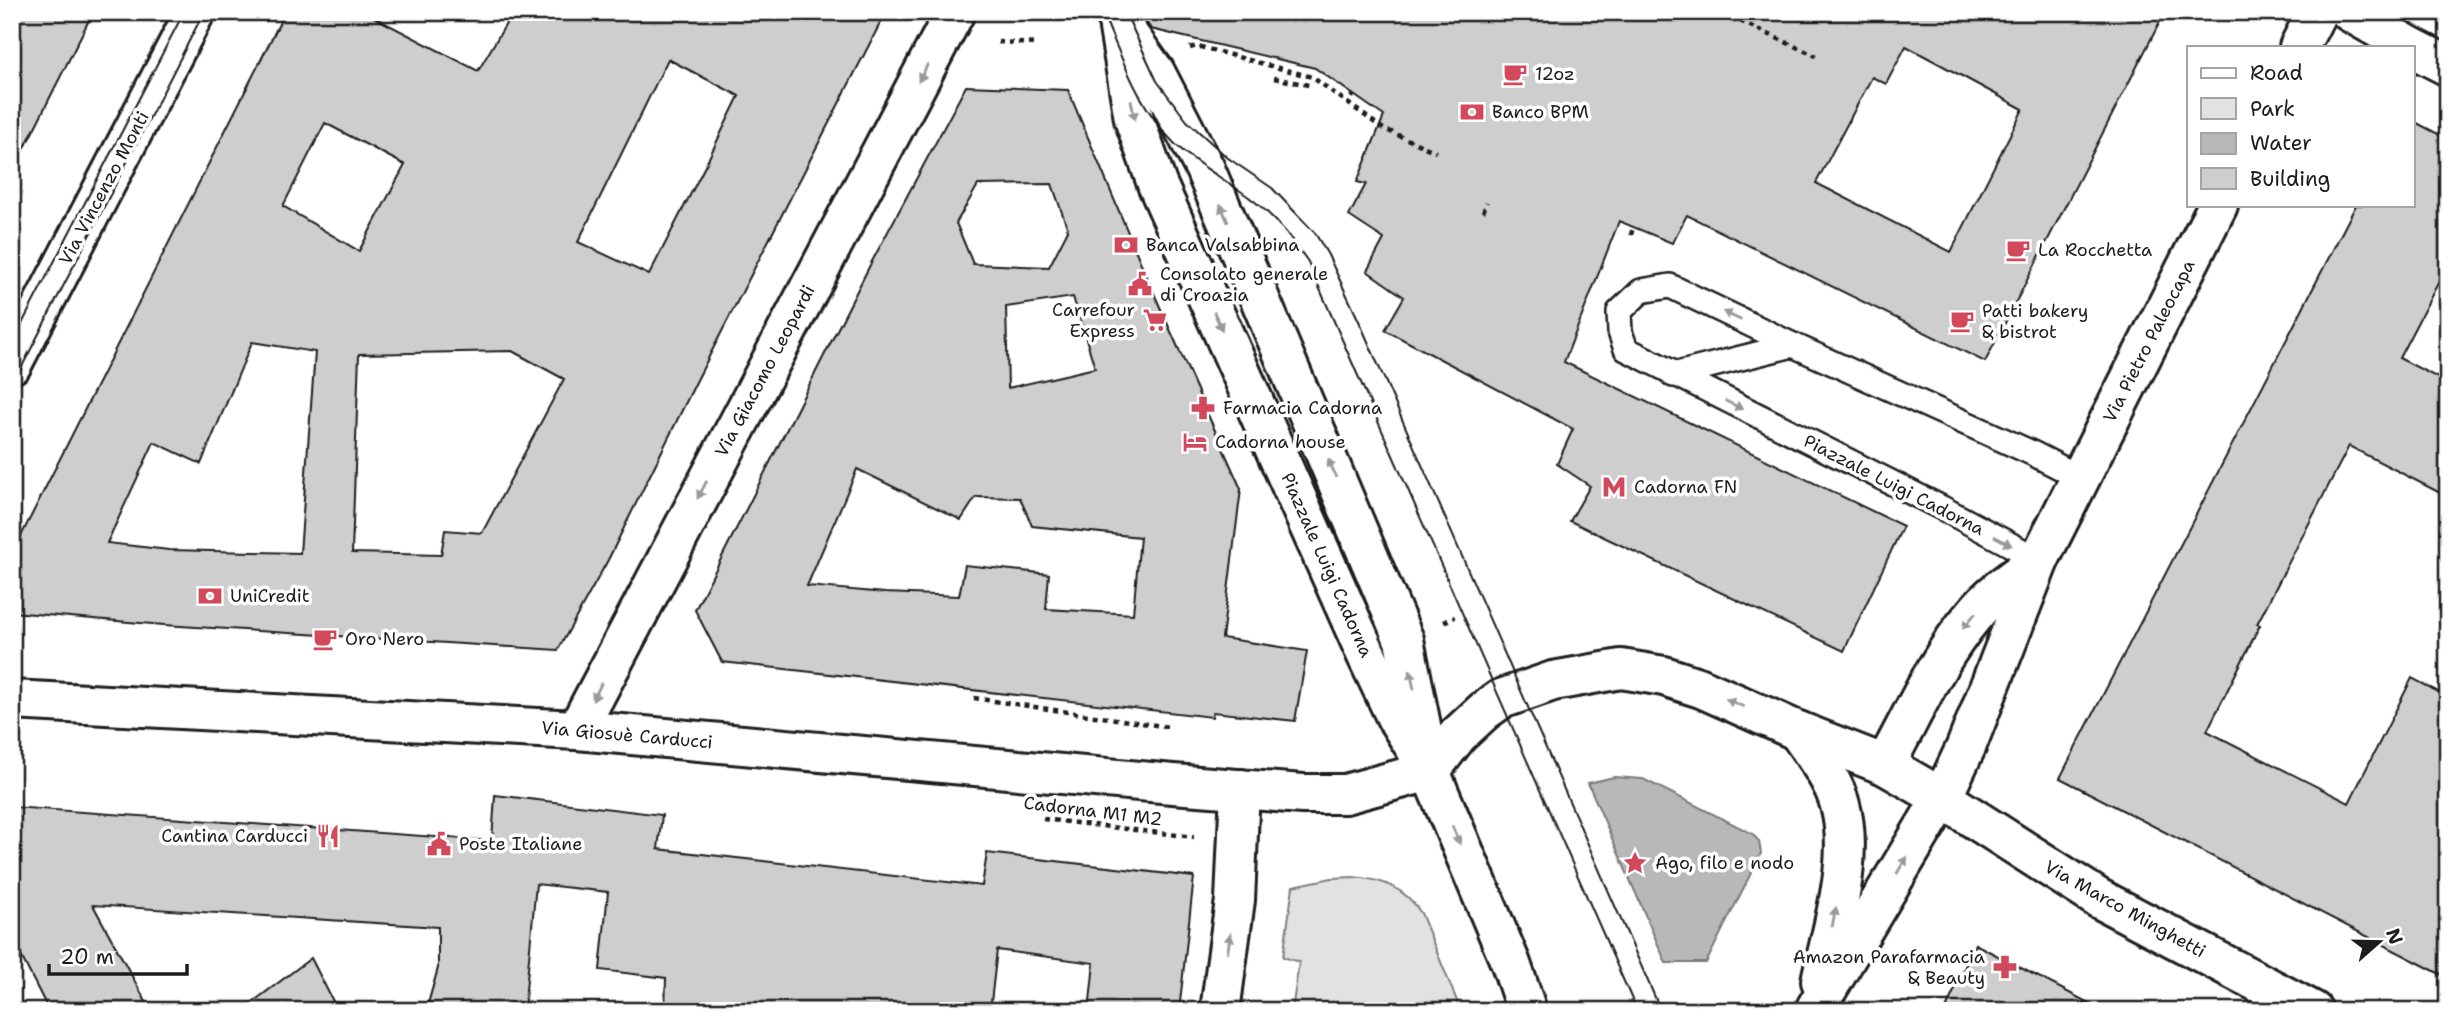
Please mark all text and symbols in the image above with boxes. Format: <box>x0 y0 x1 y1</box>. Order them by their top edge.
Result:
legend <box>2187 46 2414 206</box>
text: Road <box>2250 59 2303 87</box>
cafe icon: 12oz <box>1501 60 1529 88</box>
place label: 12oz <box>1535 62 1575 86</box>
one-way arrow <box>917 63 929 82</box>
text: Park <box>2250 95 2295 123</box>
bank icon: Banco BPM <box>1458 98 1486 126</box>
one-way arrow <box>1128 99 1139 121</box>
place label: Banco BPM <box>1492 100 1589 124</box>
street label: Via Vincenzo Monti <box>53 107 155 269</box>
text: Water <box>2250 129 2312 157</box>
text: Building <box>2250 165 2330 193</box>
one-way arrow <box>1219 203 1230 224</box>
bank icon: Banca Valsabbina <box>1112 231 1140 259</box>
place label: Banca Valsabbina <box>1146 233 1300 257</box>
cafe icon: La Rocchetta <box>2004 236 2032 264</box>
place label: La Rocchetta <box>2038 238 2152 262</box>
street label: Via Pietro Paleocapa <box>2098 255 2200 427</box>
place label: Consolato generale di Croazia <box>1160 262 1328 307</box>
public building icon: Consolato generale di Croazia <box>1126 270 1154 298</box>
street label: Via Giacomo Leopardi <box>709 281 821 461</box>
place label: Carrefour Express <box>1052 298 1135 343</box>
place label: Patti bakery & bistrot <box>1982 299 2088 344</box>
supermarket icon: Carrefour Express <box>1141 306 1169 334</box>
cafe icon: Patti bakery & bistrot <box>1948 307 1976 335</box>
one-way arrow <box>1213 310 1224 331</box>
one-way arrow <box>1722 310 1742 322</box>
pharmacy icon: Farmacia Cadorna <box>1189 394 1217 422</box>
place label: Farmacia Cadorna <box>1223 396 1382 420</box>
one-way arrow <box>1724 400 1744 411</box>
hotel icon: Cadorna house <box>1181 428 1209 456</box>
street label: Piazzale Luigi Cadorna <box>1800 429 1988 541</box>
place label: Cadorna house <box>1215 430 1346 454</box>
one-way arrow <box>1326 457 1337 478</box>
street label: Piazzale Luigi Cadorna <box>1275 469 1379 661</box>
metro station icon: Cadorna FN <box>1600 473 1628 501</box>
place label: Cadorna FN <box>1634 475 1737 499</box>
one-way arrow <box>696 480 708 500</box>
one-way arrow <box>1993 535 2013 547</box>
bank icon: UniCredit <box>196 582 224 610</box>
place label: UniCredit <box>230 584 310 608</box>
one-way arrow <box>1962 611 1977 629</box>
cafe icon: Oro Nero <box>311 625 339 653</box>
place label: Oro Nero <box>345 627 424 651</box>
one-way arrow <box>1407 669 1418 691</box>
one-way arrow <box>591 682 602 702</box>
one-way arrow <box>1725 697 1746 708</box>
street label: Via Giosuè Carducci <box>540 716 714 754</box>
street label: Cadorna M1 M2 <box>1022 791 1164 831</box>
restaurant icon: Cantina Carducci <box>314 822 342 850</box>
place label: Cantina Carducci <box>161 824 308 848</box>
one-way arrow <box>1450 824 1461 845</box>
public building icon: Poste Italiane <box>425 830 453 858</box>
place label: Poste Italiane <box>459 832 582 856</box>
place icon: Ago, filo e nodo <box>1621 849 1649 877</box>
place label: Ago, filo e nodo <box>1655 851 1794 875</box>
street label: Via Marco Minghetti <box>2040 855 2210 963</box>
one-way arrow <box>1895 856 1908 875</box>
one-way arrow <box>1829 906 1840 928</box>
north arrow <box>2344 908 2414 978</box>
text: N <box>2380 925 2409 948</box>
scale bar <box>49 932 187 976</box>
one-way arrow <box>1223 932 1234 954</box>
text: 20 m <box>60 943 114 971</box>
place label: Amazon Parafarmacia & Beauty <box>1793 945 1985 990</box>
pharmacy icon: Amazon Parafarmacia & Beauty <box>1991 953 2019 981</box>

